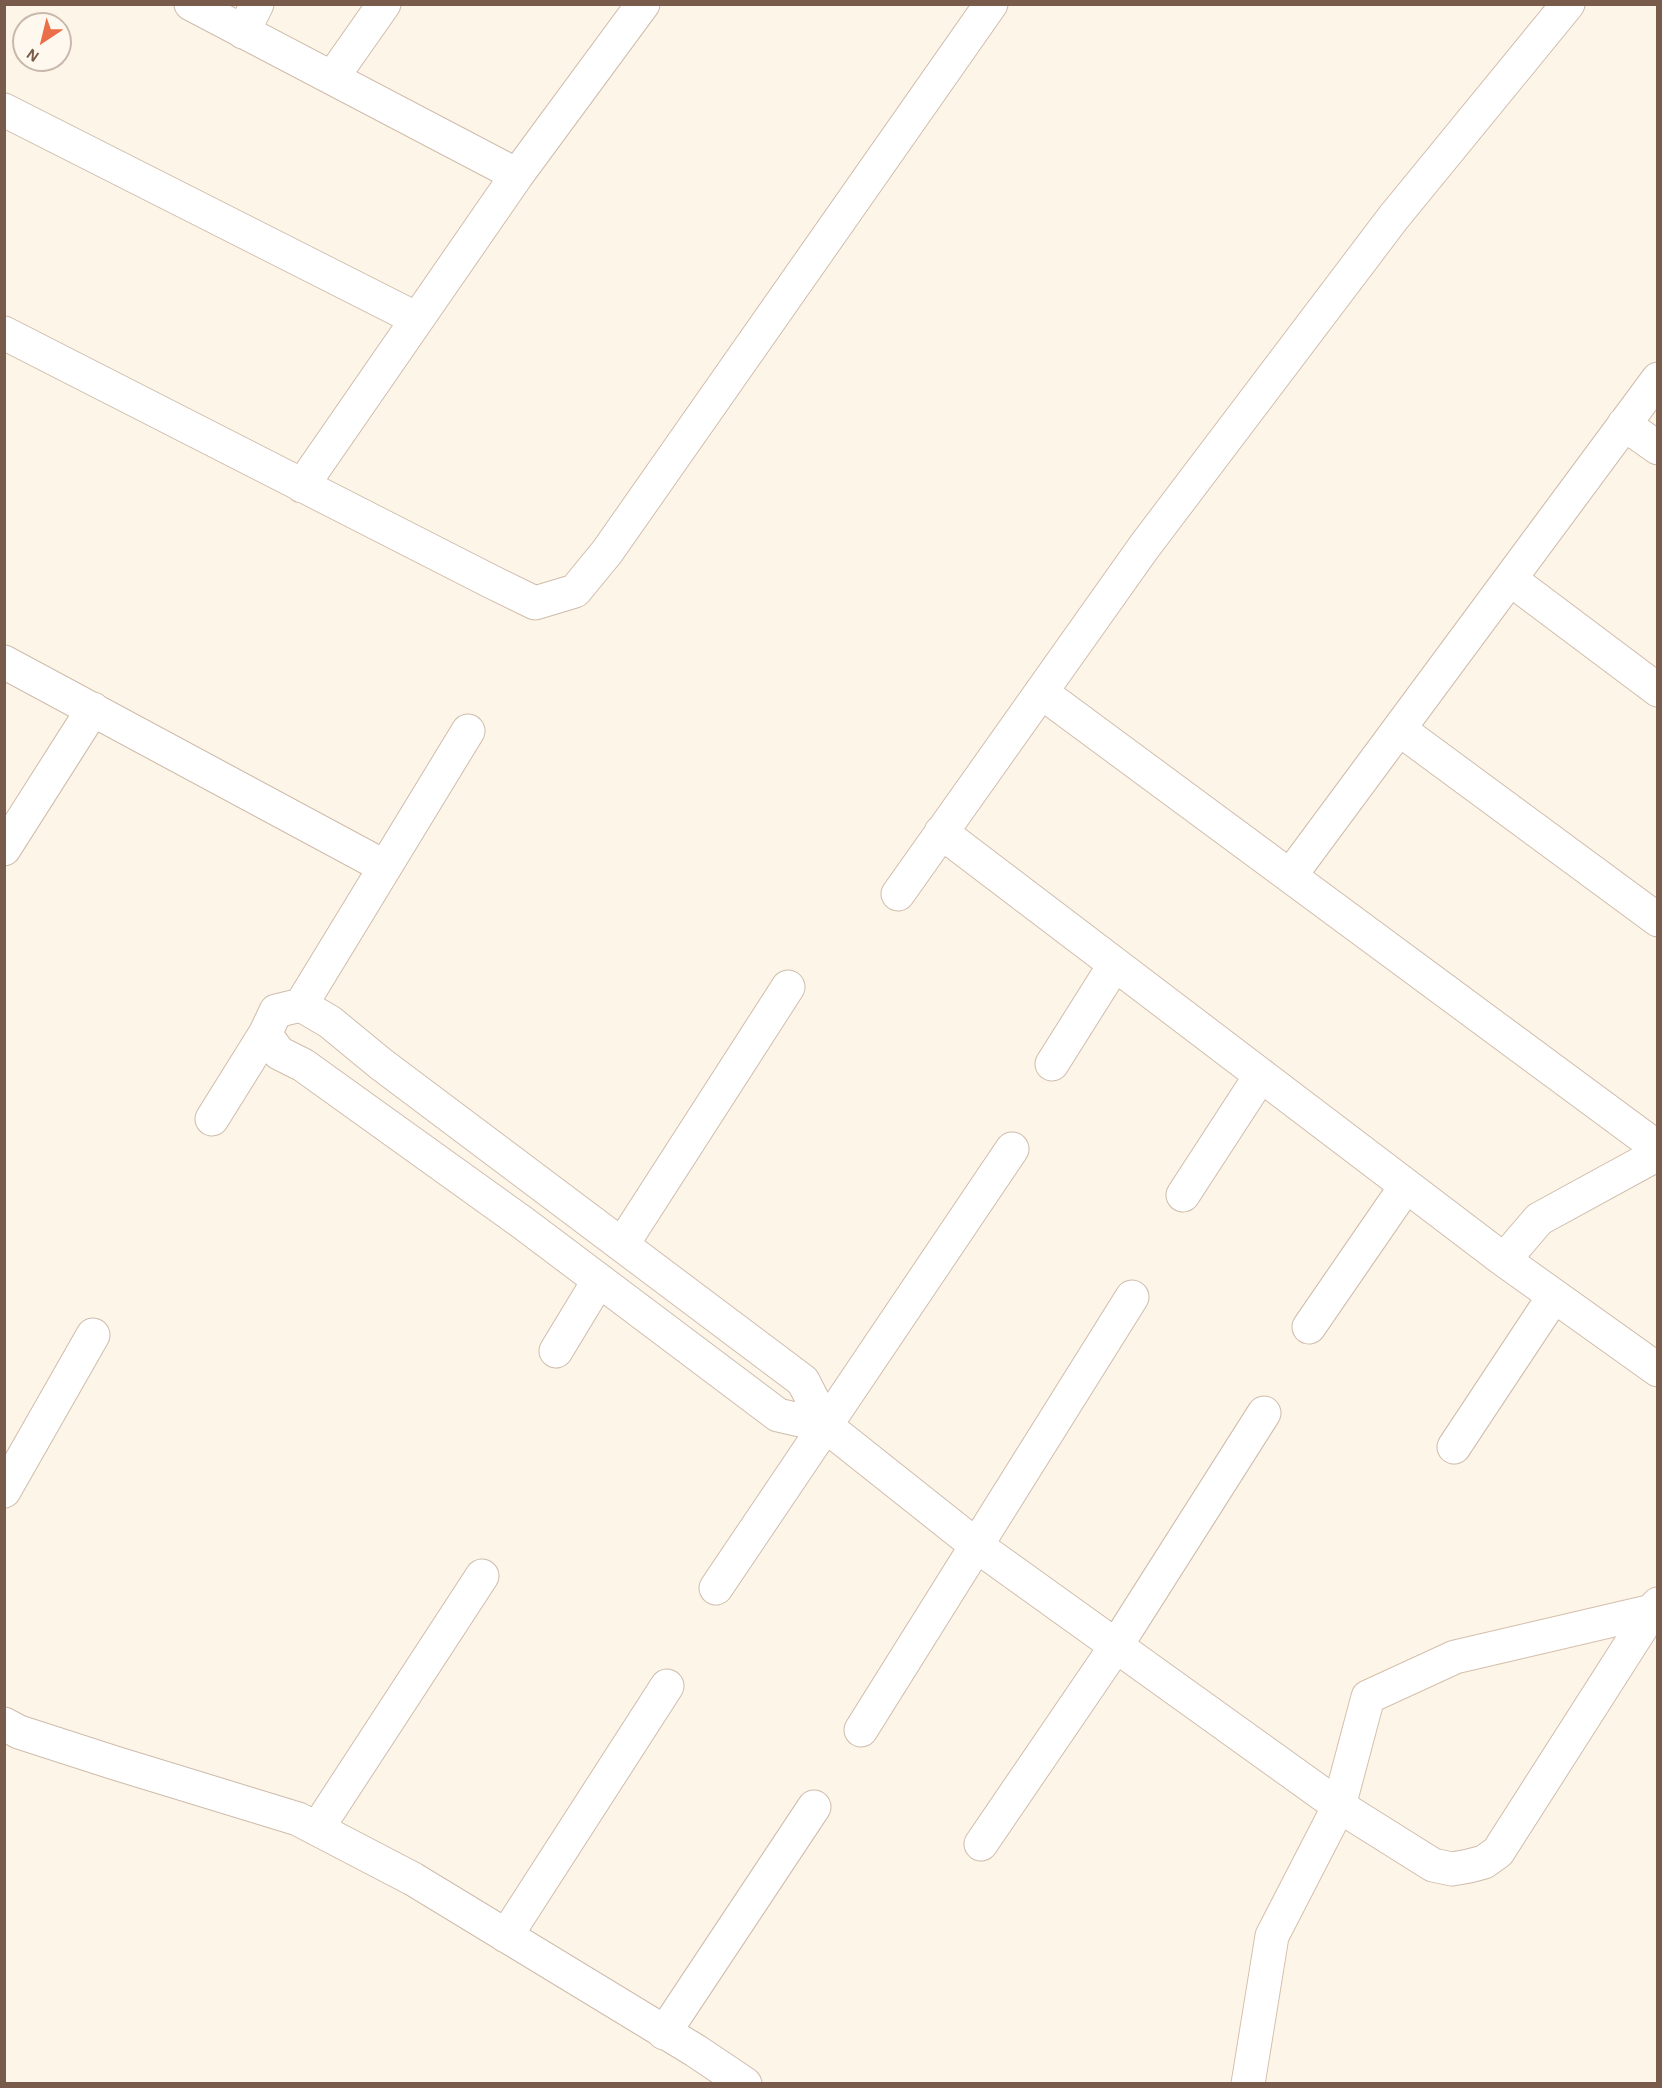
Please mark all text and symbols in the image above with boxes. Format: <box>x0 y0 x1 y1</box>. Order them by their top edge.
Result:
north arrow <box>12 12 72 72</box>
text: N <box>24 45 42 65</box>

